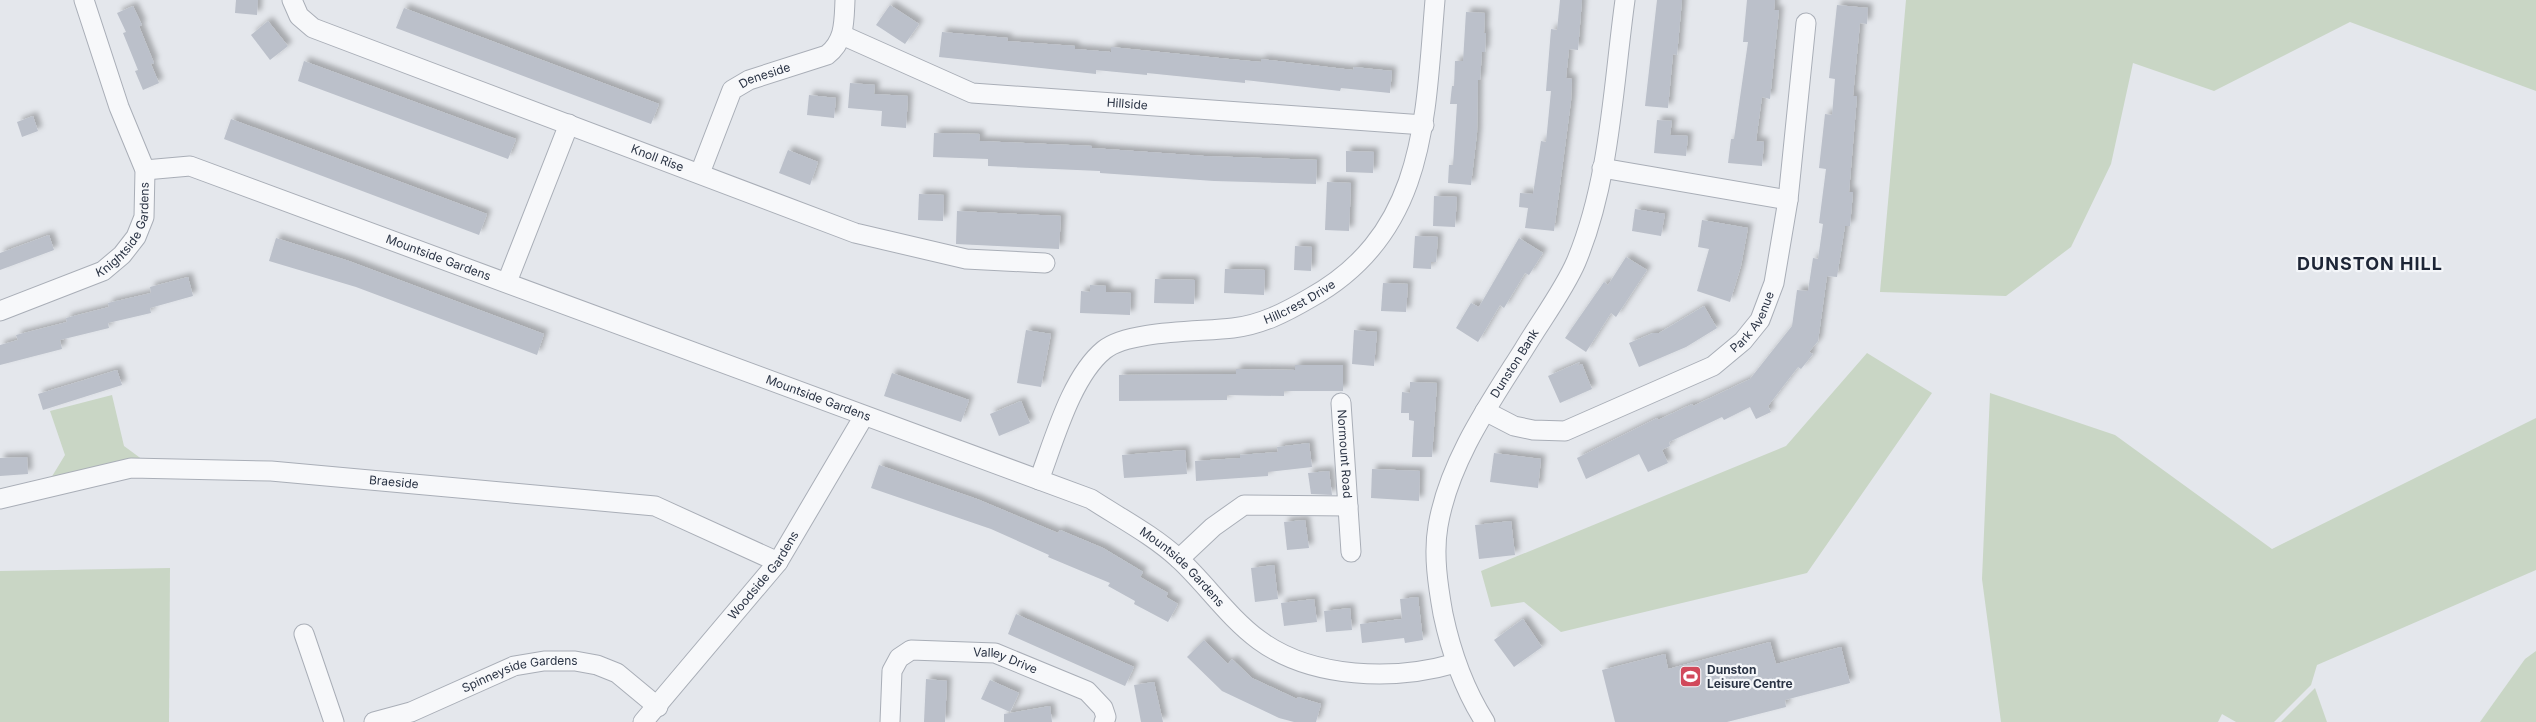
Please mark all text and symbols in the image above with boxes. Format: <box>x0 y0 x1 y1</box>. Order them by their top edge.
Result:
street label: Deneside <box>736 59 792 91</box>
street label: Hillside <box>1106 95 1148 112</box>
street label: Knoll Rise <box>629 141 686 175</box>
street label: Knightside Gardens <box>94 182 152 280</box>
street label: Mountside Gardens <box>384 231 493 284</box>
district label: DUNSTON HILL <box>2297 253 2443 274</box>
street label: Hillcrest Drive <box>1261 276 1338 327</box>
street label: Park Avenue <box>1727 289 1777 356</box>
street label: Dunston Bank <box>1487 326 1542 401</box>
street label: Mountside Gardens <box>764 371 873 424</box>
street label: Normount Road <box>1334 409 1355 499</box>
street label: Braeside <box>368 472 419 491</box>
street label: Mountside Gardens <box>1137 524 1228 610</box>
street label: Woodside Gardens <box>725 528 802 622</box>
street label: Valley Drive <box>973 644 1040 677</box>
street label: Spinneyside Gardens <box>459 653 578 695</box>
place label: Dunston Leisure Centre <box>1707 662 1793 691</box>
sports icon: Dunston Leisure Centre <box>1679 665 1703 689</box>

